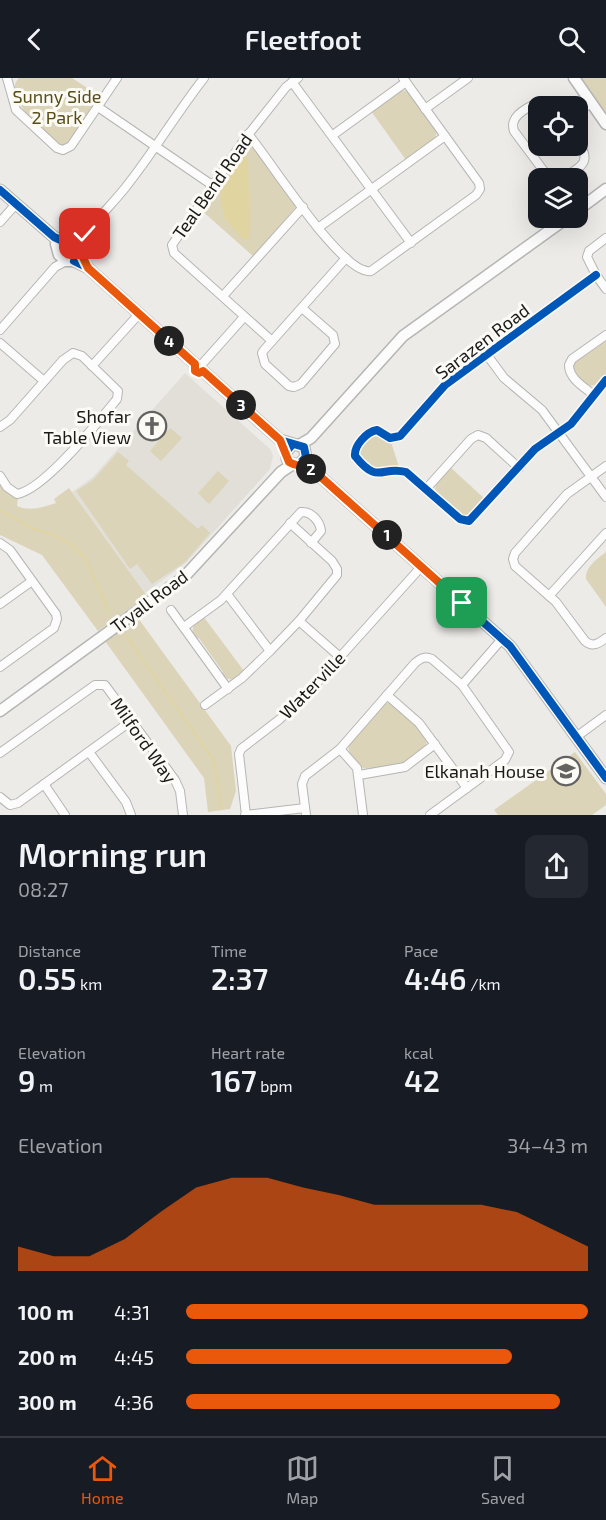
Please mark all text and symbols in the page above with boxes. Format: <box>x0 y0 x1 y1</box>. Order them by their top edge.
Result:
icon: back <box>18 23 51 56</box>
text: Fleetfoot <box>245 23 361 55</box>
icon: search <box>555 23 588 56</box>
park label: Sunny Side 2 Park <box>13 85 101 128</box>
map controls <box>528 96 588 228</box>
button: locate <box>528 96 588 156</box>
street label: Teal Bend Road <box>167 129 257 243</box>
button: layers <box>528 168 588 228</box>
pin <box>59 208 110 259</box>
icon: check <box>68 217 101 250</box>
street label: Sarazen Road <box>431 299 533 383</box>
pin: 4 <box>154 326 184 356</box>
text: 4 <box>164 331 174 350</box>
pin: 3 <box>226 390 256 420</box>
text: 3 <box>236 395 246 414</box>
place label: Shofar Table View <box>44 405 131 448</box>
church icon: Shofar Table View <box>136 410 168 442</box>
pin: 2 <box>296 454 326 484</box>
text: 2 <box>306 459 316 478</box>
pin: 1 <box>372 520 402 550</box>
text: 1 <box>384 525 390 544</box>
street label: Tryall Road <box>106 565 192 637</box>
pin <box>436 577 487 628</box>
icon: arrive <box>445 586 478 619</box>
street label: Waterville <box>275 647 349 723</box>
street label: Milford Way <box>106 693 182 788</box>
school or university icon: Elkanah House <box>550 755 582 787</box>
place label: Elkanah House <box>424 760 545 782</box>
text: Morning run <box>18 834 207 874</box>
button: share <box>525 835 588 898</box>
text: 08:27 <box>18 877 68 901</box>
text: Distance <box>18 941 81 960</box>
text: Time <box>211 941 247 960</box>
text: Pace <box>404 941 438 960</box>
text: 0.55 <box>18 960 76 996</box>
text: 2:37 <box>211 960 268 996</box>
text: 4:46 <box>404 960 467 996</box>
text: km <box>76 974 102 993</box>
text: /km <box>467 974 501 993</box>
text: Elevation <box>18 1043 86 1062</box>
text: Heart rate <box>211 1043 285 1062</box>
text: kcal <box>404 1043 433 1062</box>
text: 9 <box>18 1062 35 1098</box>
text: 167 <box>211 1062 257 1098</box>
text: 42 <box>404 1062 440 1098</box>
text: m <box>35 1076 53 1095</box>
text: bpm <box>257 1076 293 1095</box>
text: Elevation <box>18 1133 103 1157</box>
text: 34–43 m <box>507 1133 588 1157</box>
text: 100 m <box>18 1300 74 1324</box>
text: 4:31 <box>114 1300 150 1324</box>
text: 200 m <box>18 1345 77 1369</box>
text: 4:45 <box>114 1345 154 1369</box>
text: 300 m <box>18 1390 77 1414</box>
text: 4:36 <box>114 1390 154 1414</box>
tab: Home <box>81 1452 124 1507</box>
tab: Map <box>286 1452 319 1507</box>
tab: Saved <box>481 1452 525 1507</box>

